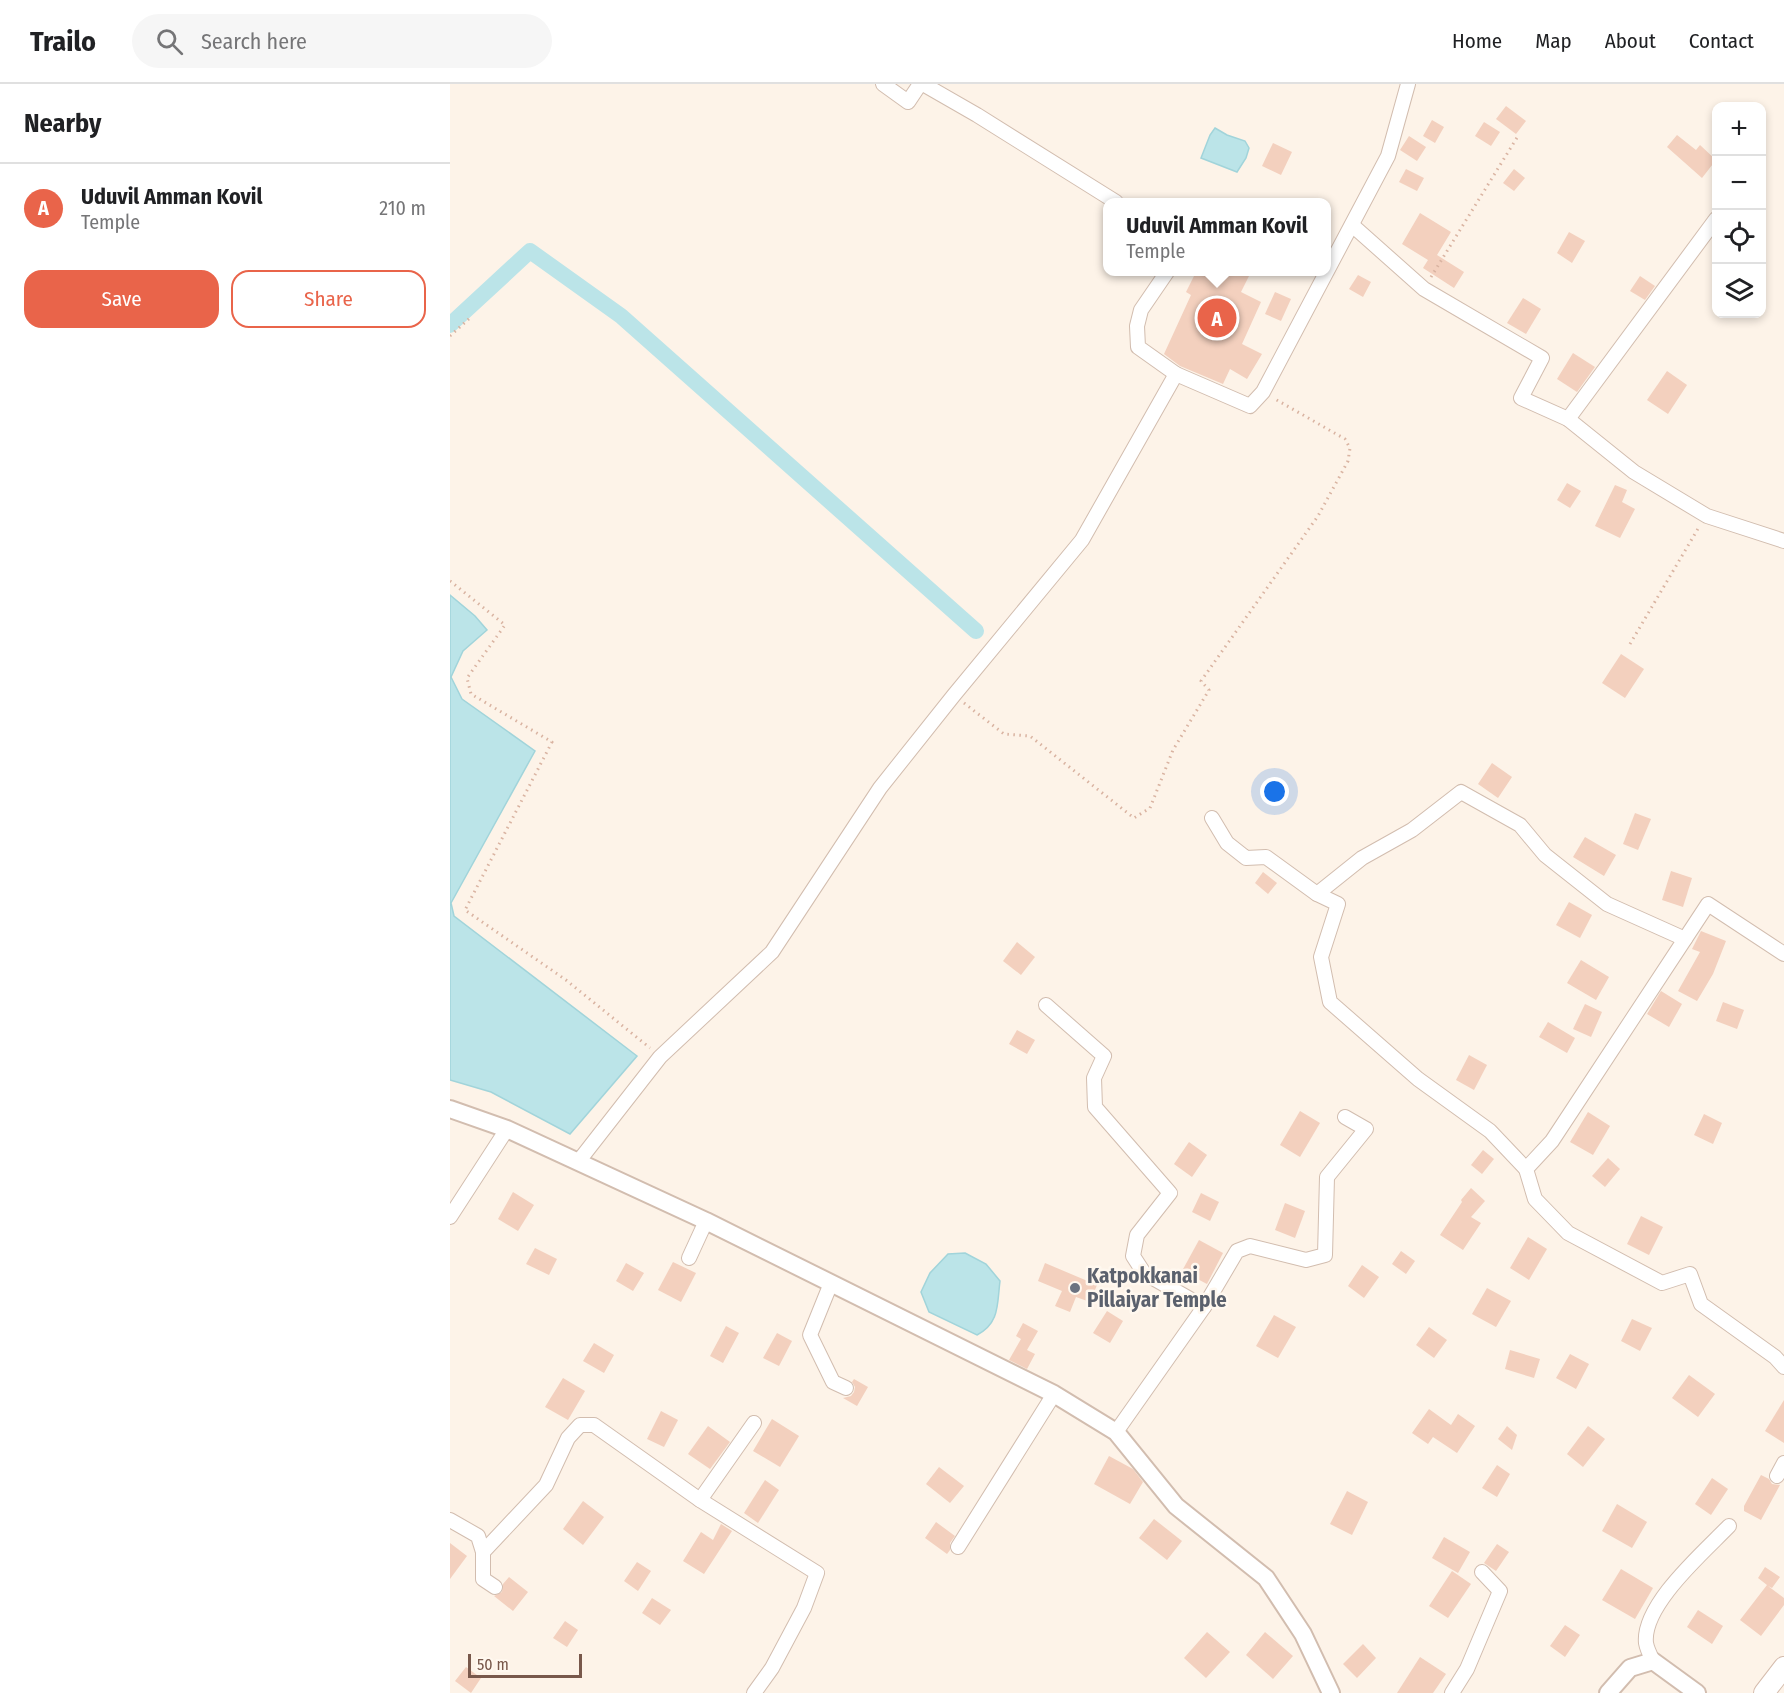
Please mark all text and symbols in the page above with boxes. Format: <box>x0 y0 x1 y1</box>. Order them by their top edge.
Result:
search box <box>132 14 552 68</box>
text: Trailo <box>30 25 96 58</box>
icon: search <box>153 25 186 58</box>
text: Search here <box>201 28 307 55</box>
text: Home <box>1452 28 1502 54</box>
text: Map <box>1535 28 1572 54</box>
text: About <box>1605 28 1656 54</box>
text: Contact <box>1689 28 1754 54</box>
map controls <box>1712 102 1766 318</box>
button: + <box>1712 102 1766 156</box>
text: Nearby <box>24 108 101 139</box>
button: − <box>1712 156 1766 210</box>
text: Uduvil Amman Kovil <box>81 183 263 210</box>
text: A <box>38 196 49 220</box>
text: 210 m <box>379 196 426 220</box>
popup <box>1103 198 1331 276</box>
text: Temple <box>81 210 140 234</box>
button: locate <box>1712 210 1766 264</box>
text: Uduvil Amman Kovil <box>1126 212 1308 239</box>
text: Temple <box>1126 239 1185 263</box>
button: layers <box>1712 264 1766 318</box>
button: Save <box>24 270 219 328</box>
button: Share <box>231 270 426 328</box>
pin: A <box>1198 296 1236 340</box>
your location <box>1260 777 1289 806</box>
place label: Katpokkanai Pillaiyar Temple <box>1087 1263 1227 1313</box>
marker: Katpokkanai Pillaiyar Temple <box>1068 1281 1082 1295</box>
scale bar <box>468 1651 582 1678</box>
text: 50 m <box>477 1655 509 1674</box>

